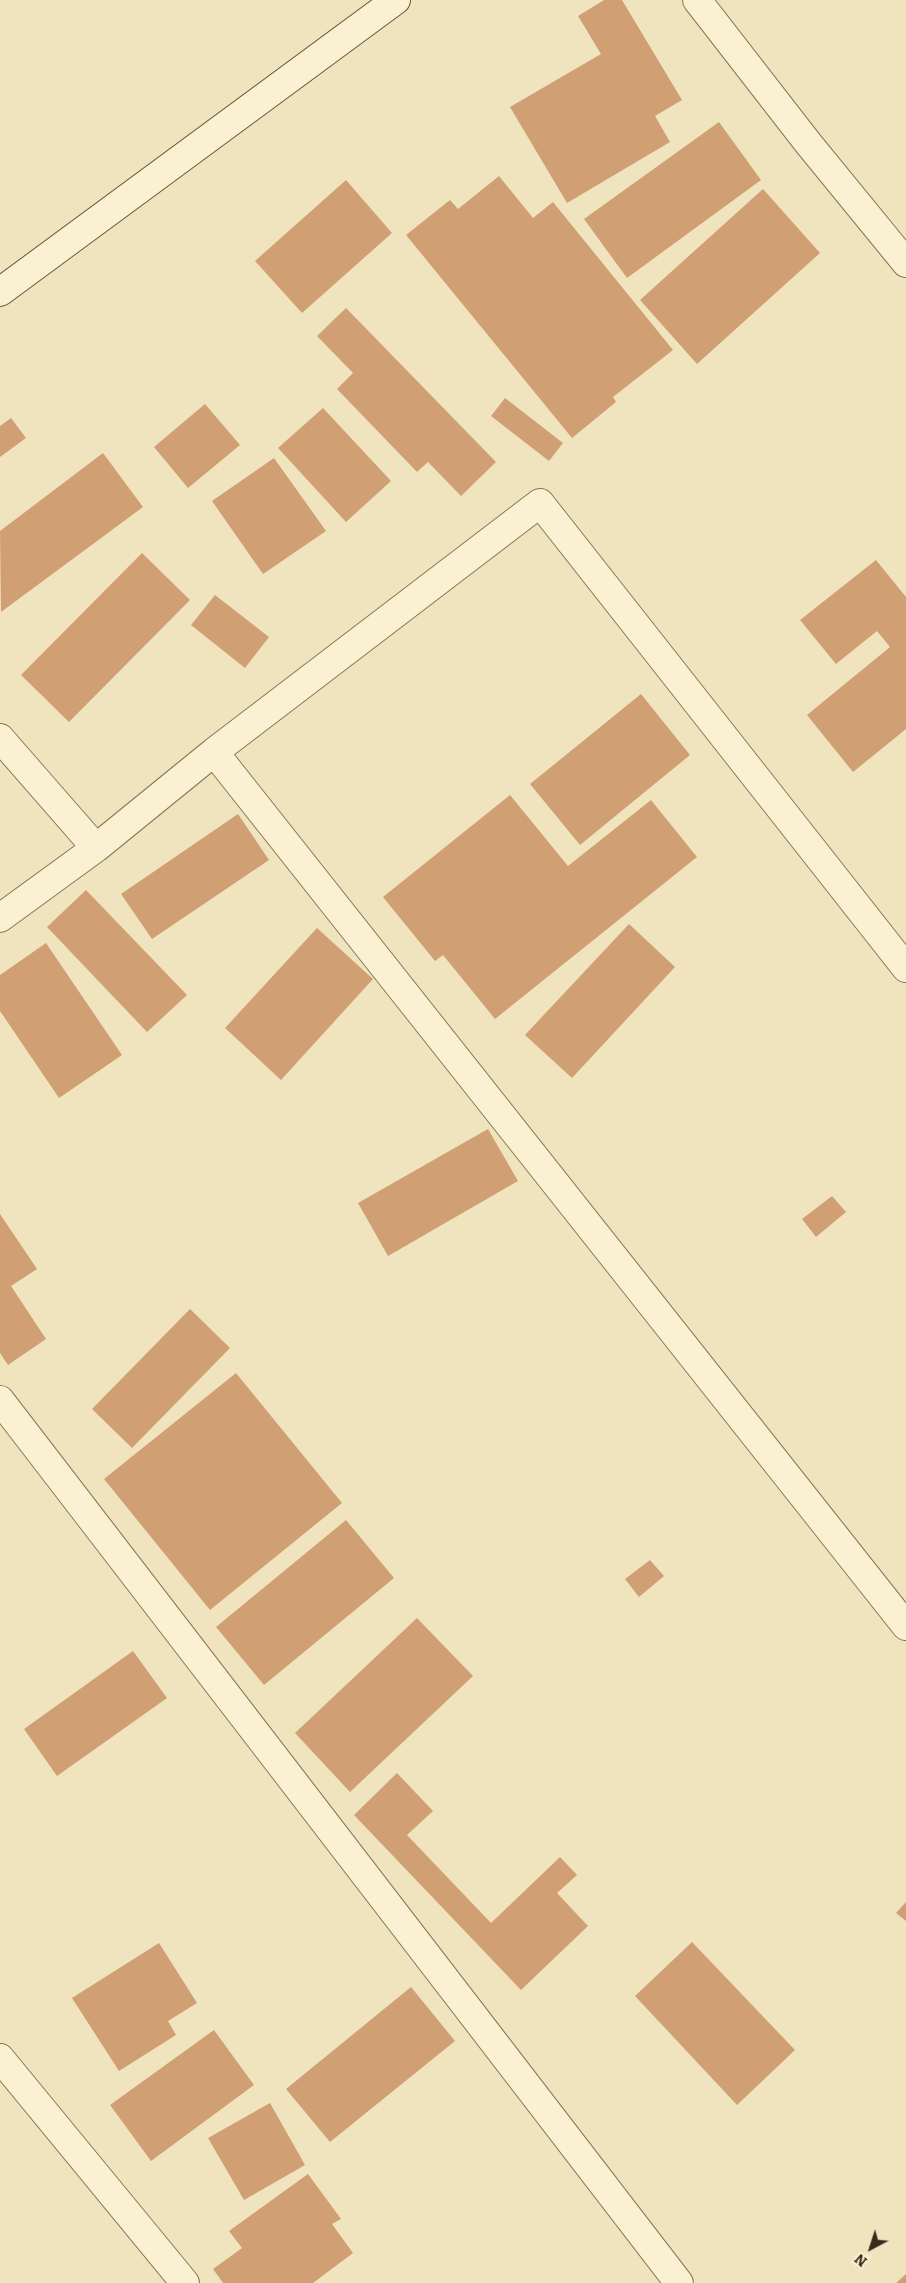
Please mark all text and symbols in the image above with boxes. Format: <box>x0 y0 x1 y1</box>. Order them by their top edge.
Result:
north arrow <box>846 2223 896 2273</box>
text: N <box>851 2250 871 2270</box>

